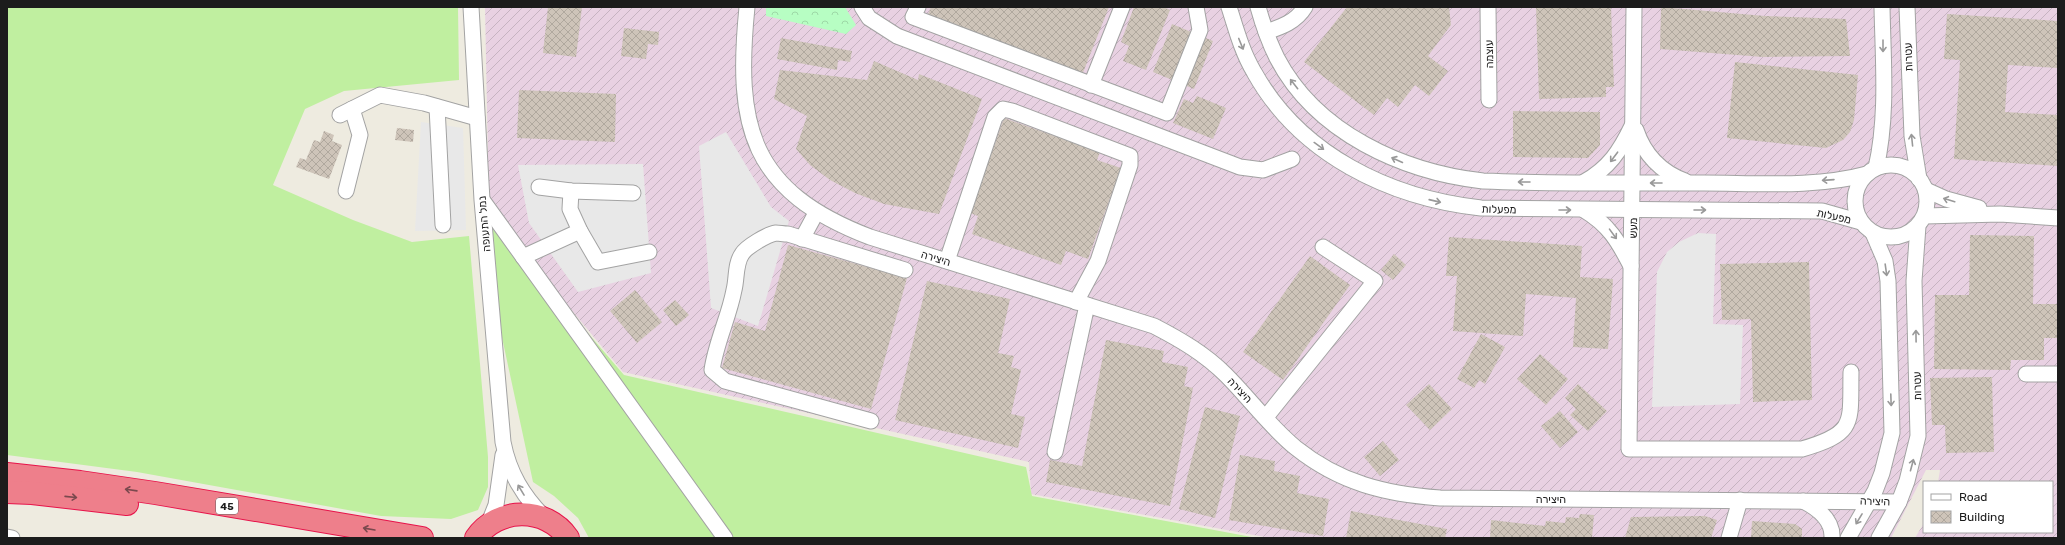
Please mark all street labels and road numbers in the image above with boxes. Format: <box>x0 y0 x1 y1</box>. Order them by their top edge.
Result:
street label: עוצמה <box>1483 40 1496 68</box>
street label: עטרות <box>1901 42 1916 72</box>
street label: נמל התעופה <box>476 196 493 252</box>
street label: מפעלות <box>1481 202 1517 217</box>
street label: מפעלות <box>1815 206 1853 227</box>
street label: מעש <box>1627 217 1640 239</box>
street label: היצירה <box>919 248 952 269</box>
street label: עטרות <box>1911 371 1924 401</box>
street label: היצירה <box>1225 375 1255 406</box>
street label: היצירה <box>1536 493 1566 506</box>
street label: היצירה <box>1860 494 1891 509</box>
road number: 45 <box>216 498 238 514</box>

